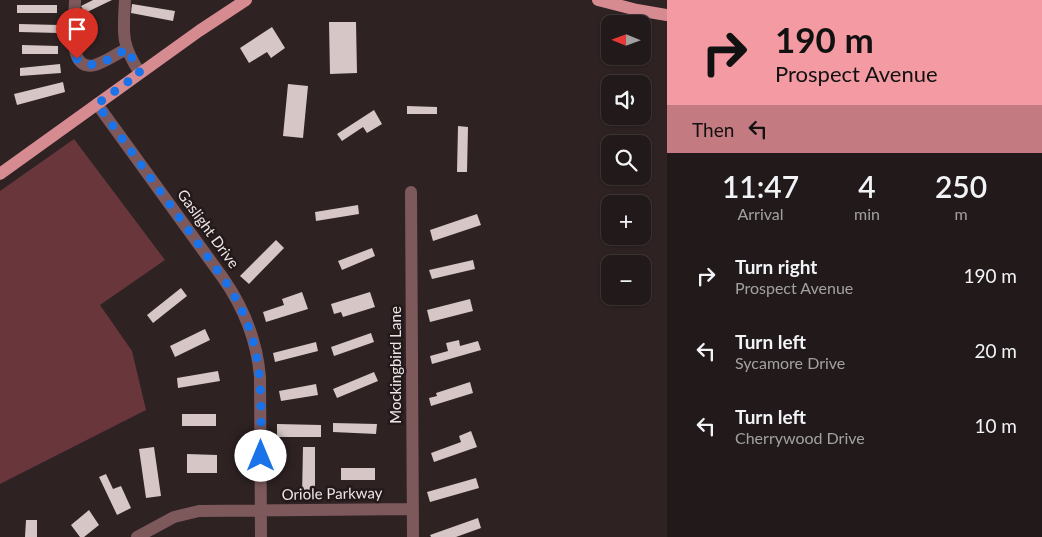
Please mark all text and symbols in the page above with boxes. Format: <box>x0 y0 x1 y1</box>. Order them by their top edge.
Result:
pin <box>56 8 98 59</box>
icon: arrive <box>63 15 91 43</box>
north arrow <box>601 15 651 65</box>
map controls <box>601 15 651 305</box>
text: 190 m <box>775 18 874 60</box>
icon: right <box>692 20 757 85</box>
text: Prospect Avenue <box>775 60 938 87</box>
button: sound <box>601 75 651 125</box>
icon: left <box>744 115 772 143</box>
text: Then <box>692 118 734 141</box>
button: search <box>601 135 651 185</box>
text: 11:47 <box>722 168 799 204</box>
text: 4 <box>858 168 876 204</box>
text: 250 <box>935 168 987 204</box>
street label: Gaslight Drive <box>174 185 243 271</box>
button: + <box>601 195 651 245</box>
text: Arrival <box>737 204 784 223</box>
text: min <box>854 204 880 223</box>
text: m <box>954 204 968 223</box>
button: − <box>601 255 651 305</box>
text: Turn right <box>735 255 817 278</box>
icon: right <box>692 262 720 290</box>
text: 190 m <box>963 264 1017 287</box>
text: Prospect Avenue <box>735 278 853 297</box>
street label: Mockingbird Lane <box>386 306 404 424</box>
text: Turn left <box>735 330 806 353</box>
icon: left <box>692 337 720 365</box>
text: 20 m <box>974 339 1017 362</box>
text: Sycamore Drive <box>735 353 845 372</box>
text: Turn left <box>735 405 806 428</box>
icon: left <box>692 412 720 440</box>
text: 10 m <box>974 414 1017 437</box>
text: Cherrywood Drive <box>735 428 865 447</box>
position arrow <box>234 429 286 481</box>
street label: Oriole Parkway <box>281 483 383 503</box>

